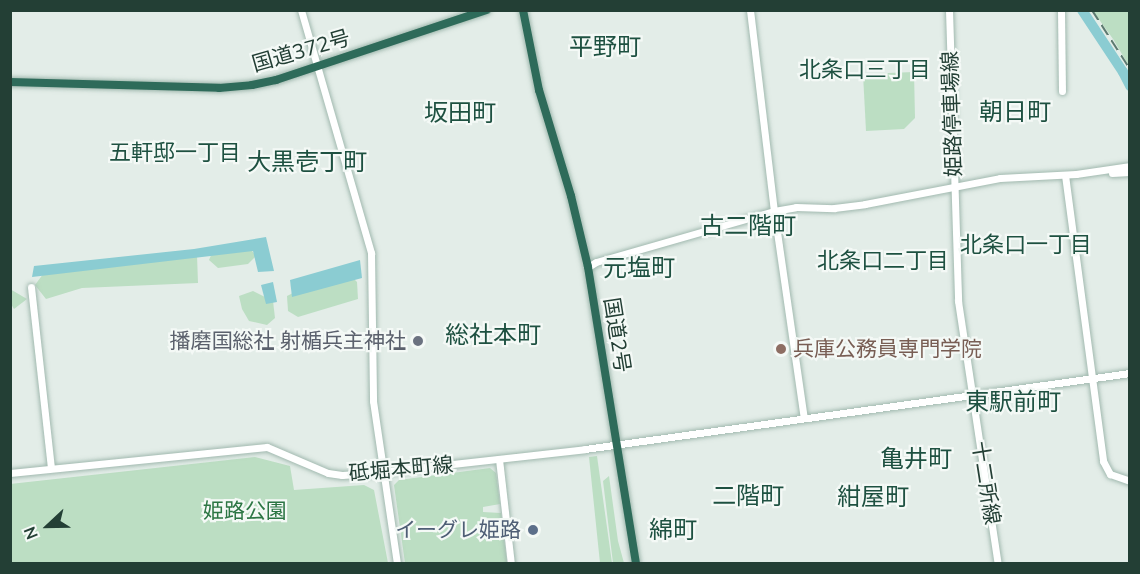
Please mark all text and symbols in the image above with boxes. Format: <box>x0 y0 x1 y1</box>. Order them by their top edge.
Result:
street label: 国道372号 <box>249 25 353 77</box>
district label: 平野町 <box>569 34 641 62</box>
street label: 姫路停車場線 <box>937 51 967 177</box>
district label: 北条口三丁目 <box>799 58 931 84</box>
district label: 朝日町 <box>979 99 1051 127</box>
district label: 坂田町 <box>424 100 496 128</box>
district label: 五軒邸一丁目 <box>109 141 241 167</box>
district label: 大黒壱丁町 <box>247 149 367 177</box>
district label: 古二階町 <box>700 213 796 241</box>
district label: 北条口一丁目 <box>960 233 1092 259</box>
district label: 北条口二丁目 <box>817 249 949 275</box>
district label: 元塩町 <box>603 255 675 283</box>
street label: 国道2号 <box>599 296 635 374</box>
district label: 総社本町 <box>445 322 541 350</box>
place label: 播磨国総社 射楯兵主神社 <box>170 328 406 354</box>
marker: 播磨国総社 射楯兵主神社 <box>411 334 425 348</box>
place label: 兵庫公務員専門学院 <box>793 336 982 362</box>
marker: 兵庫公務員専門学院 <box>774 342 788 356</box>
district label: 東駅前町 <box>965 389 1061 417</box>
street label: 十二所線 <box>967 440 1005 526</box>
district label: 亀井町 <box>880 446 952 474</box>
street label: 砥堀本町線 <box>348 452 454 486</box>
district label: 二階町 <box>712 483 784 511</box>
district label: 紺屋町 <box>837 484 909 512</box>
north arrow <box>18 496 78 556</box>
park label: 姫路公園 <box>203 498 287 524</box>
place label: イーグレ姫路 <box>395 517 521 543</box>
district label: 綿町 <box>649 517 697 545</box>
text: N <box>19 523 44 542</box>
marker: イーグレ姫路 <box>526 523 540 537</box>

